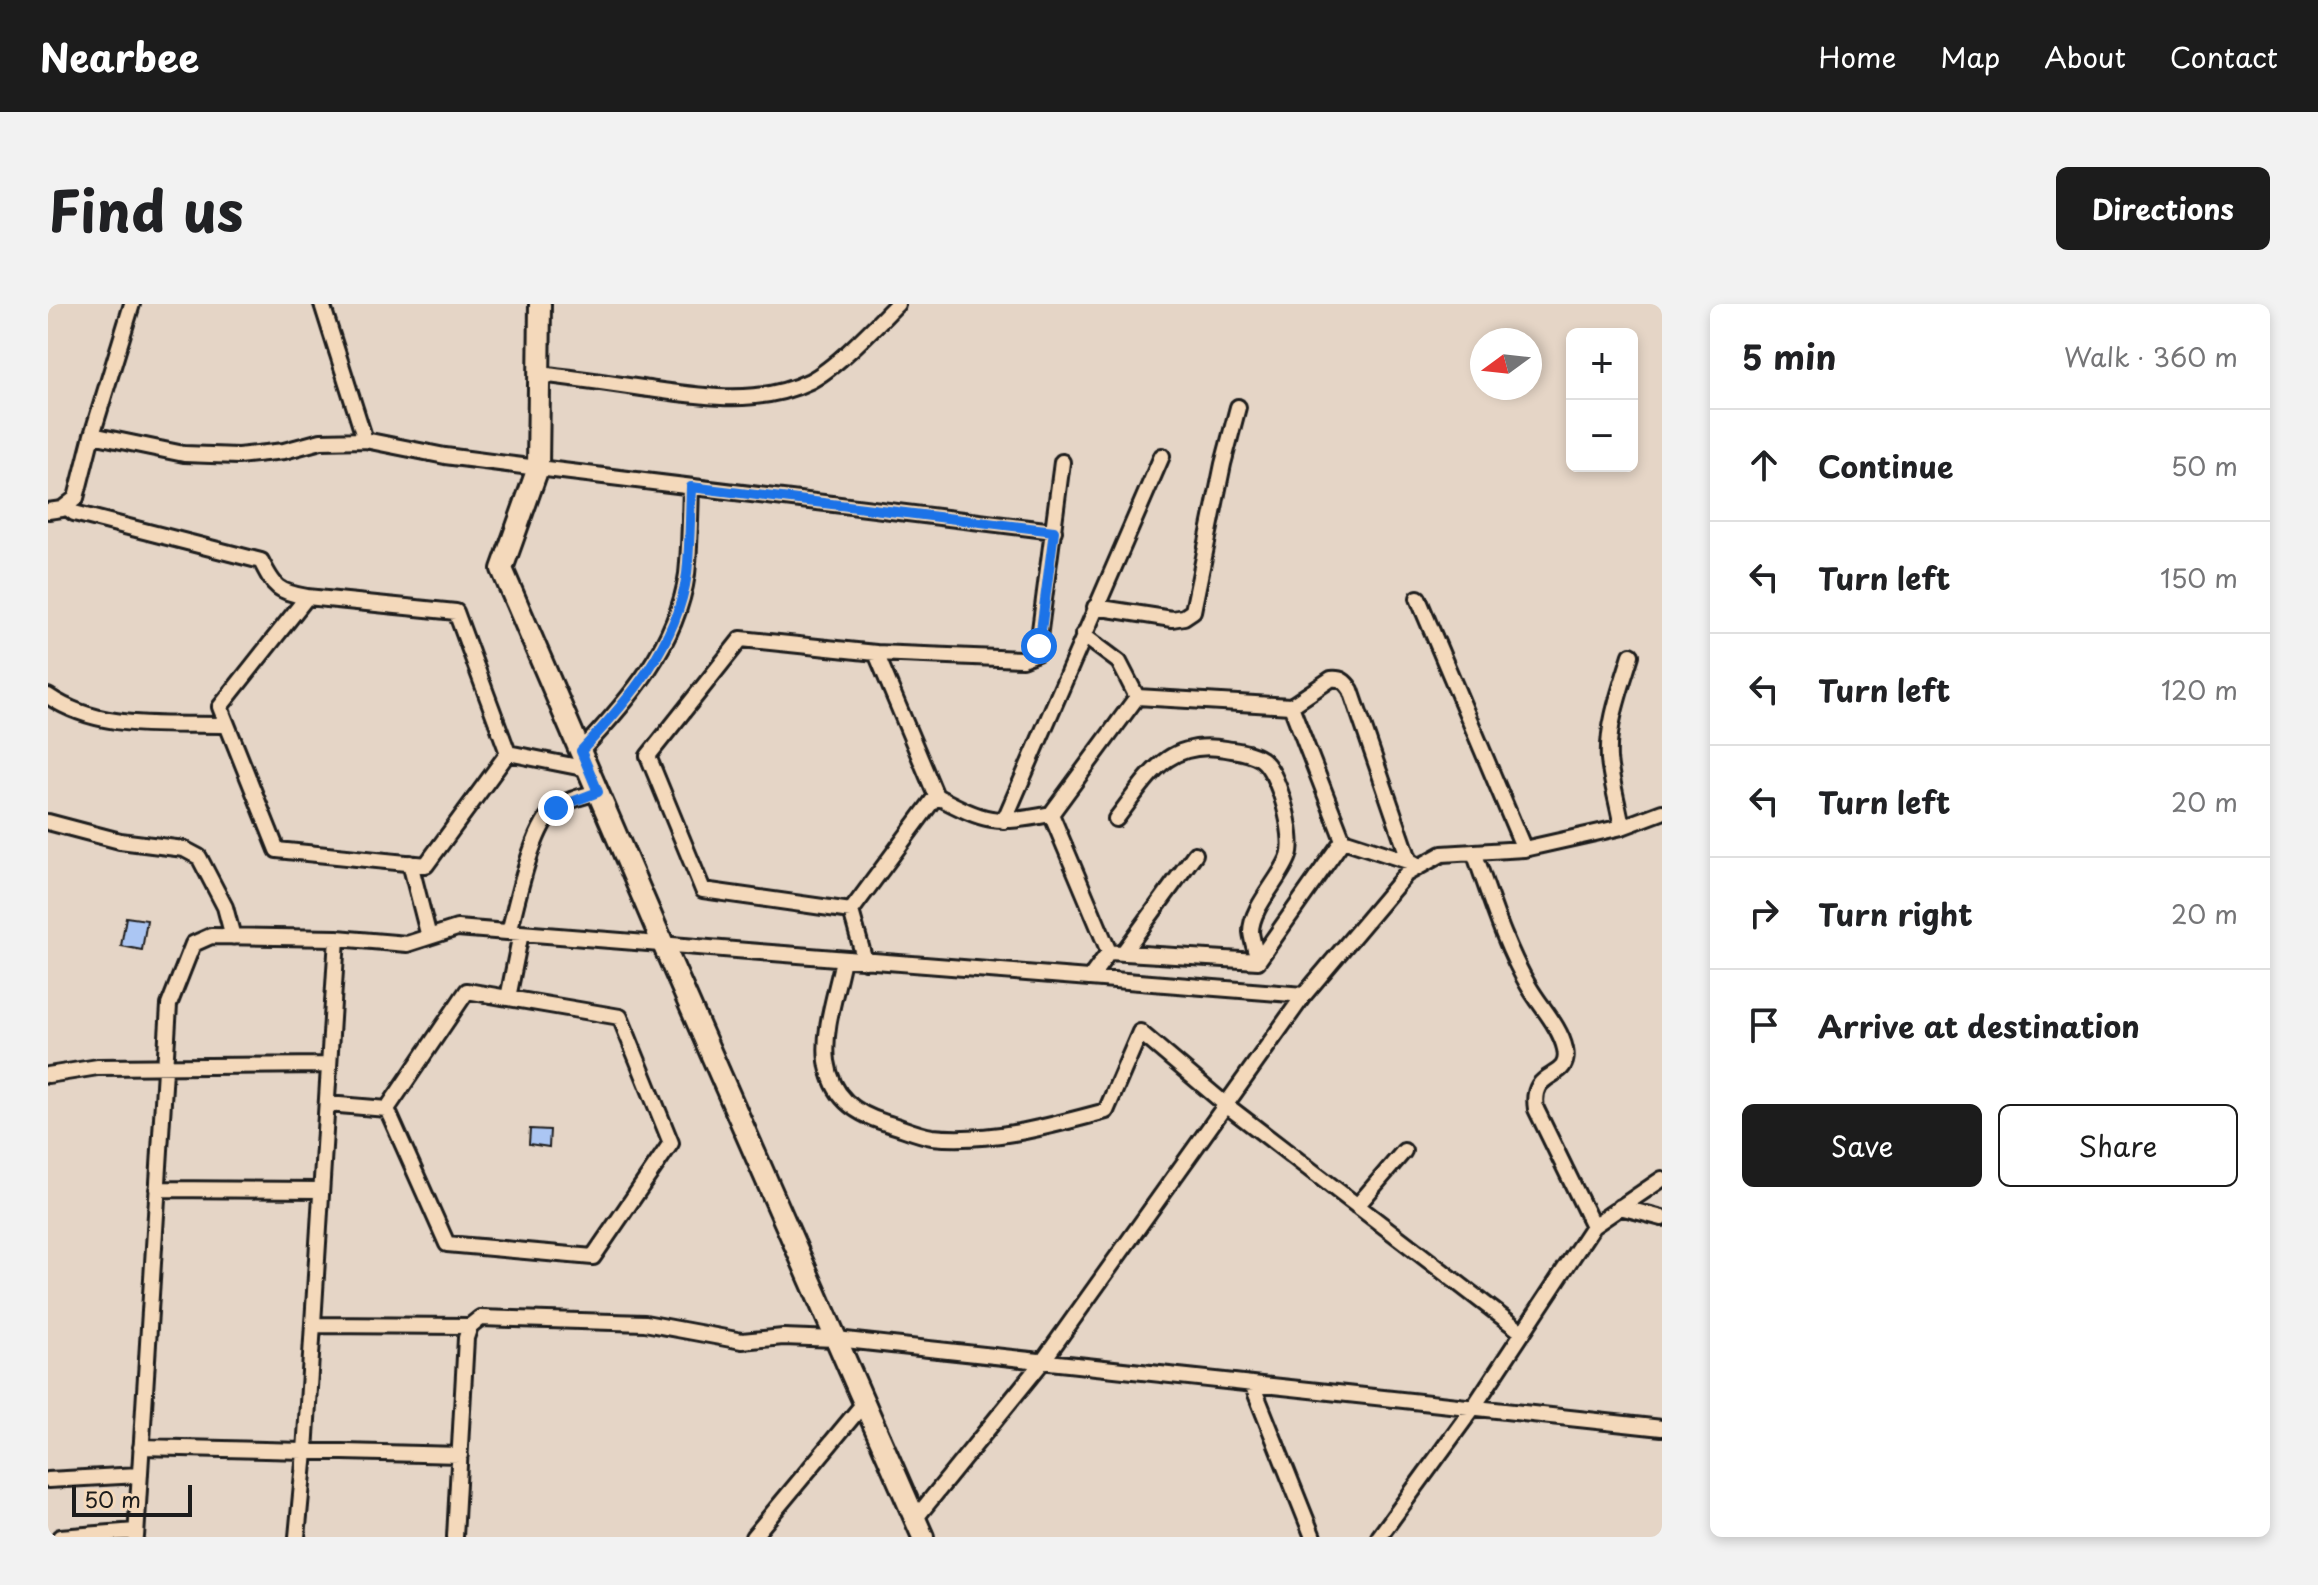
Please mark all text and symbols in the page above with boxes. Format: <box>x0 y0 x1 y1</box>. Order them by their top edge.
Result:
text: Nearbee <box>40 28 199 85</box>
text: Home <box>1818 35 1896 78</box>
text: Map <box>1940 35 2000 78</box>
text: About <box>2044 35 2126 78</box>
text: Contact <box>2170 35 2278 78</box>
text: Find us <box>48 166 244 251</box>
button: Directions <box>2056 167 2270 250</box>
north arrow <box>1470 328 1542 400</box>
map controls <box>1566 328 1638 472</box>
button: + <box>1566 328 1638 400</box>
text: 5 min <box>1742 330 1836 382</box>
text: Walk · 360 m <box>2064 337 2238 376</box>
button: − <box>1566 400 1638 472</box>
icon: ahead <box>1742 443 1786 487</box>
text: Continue <box>1818 443 1953 488</box>
text: 50 m <box>2171 446 2238 485</box>
icon: left <box>1742 555 1786 599</box>
text: Turn left <box>1818 555 1950 600</box>
text: 150 m <box>2160 558 2238 597</box>
route start <box>1021 628 1057 664</box>
icon: left <box>1742 667 1786 711</box>
text: Turn left <box>1818 667 1950 712</box>
text: 120 m <box>2161 670 2238 709</box>
icon: left <box>1742 779 1786 823</box>
text: Turn left <box>1818 779 1950 824</box>
text: 20 m <box>2171 782 2238 821</box>
route end <box>538 790 574 826</box>
icon: right <box>1742 891 1786 935</box>
text: Turn right <box>1818 891 1973 936</box>
text: 20 m <box>2171 894 2238 933</box>
icon: arrive <box>1742 1003 1786 1047</box>
text: Arrive at destination <box>1818 1003 2140 1048</box>
button: Save <box>1742 1104 1982 1187</box>
button: Share <box>1998 1104 2238 1187</box>
scale bar <box>72 1481 192 1517</box>
text: 50 m <box>84 1482 141 1515</box>

